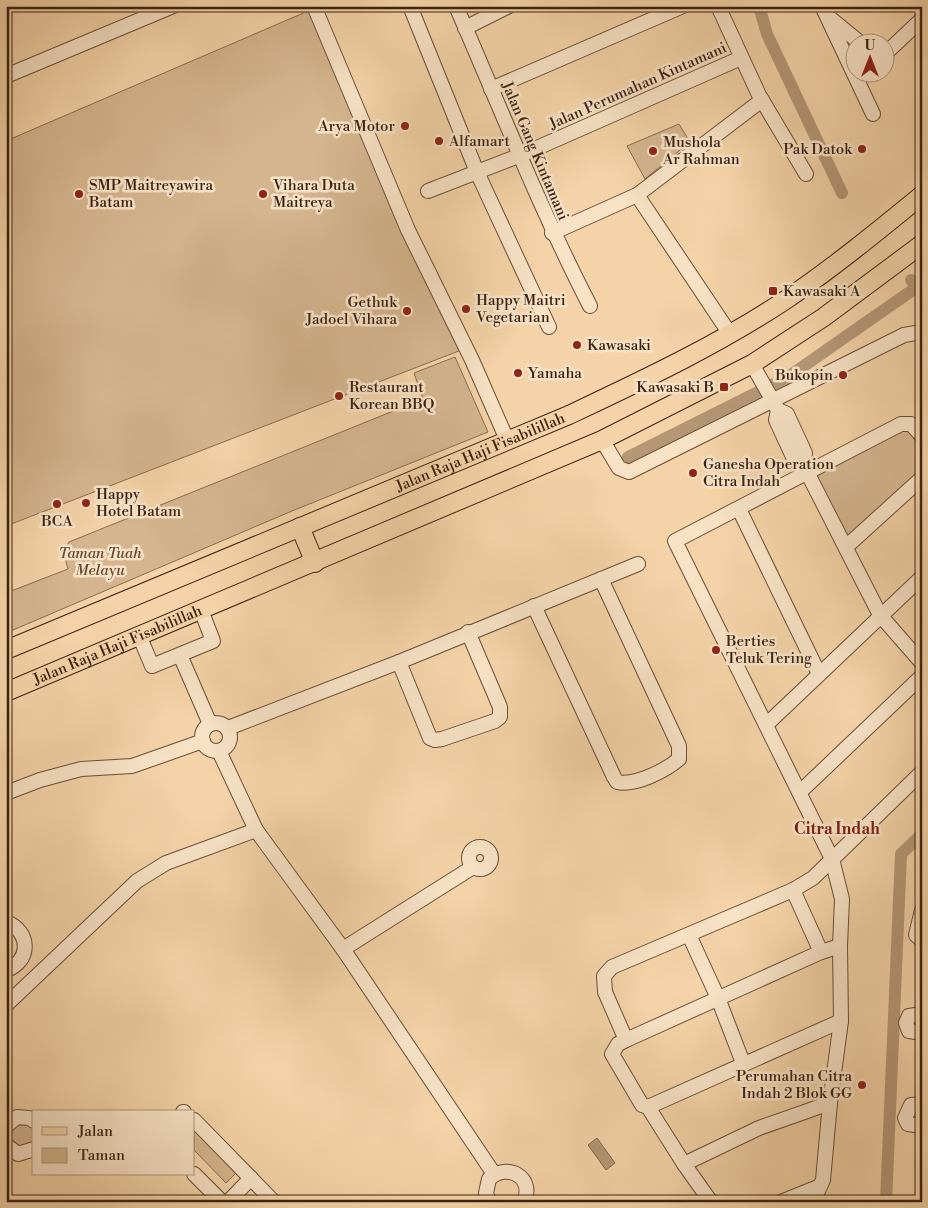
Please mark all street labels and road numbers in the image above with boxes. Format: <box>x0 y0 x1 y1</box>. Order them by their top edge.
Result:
street label: Jalan Perumahan Kintamani <box>545 38 730 134</box>
street label: Jalan Gang Kintamani <box>497 78 573 223</box>
street label: Jalan Raja Haji Fisabilillah <box>392 408 568 496</box>
street label: Jalan Raja Haji Fisabilillah <box>29 601 205 689</box>

